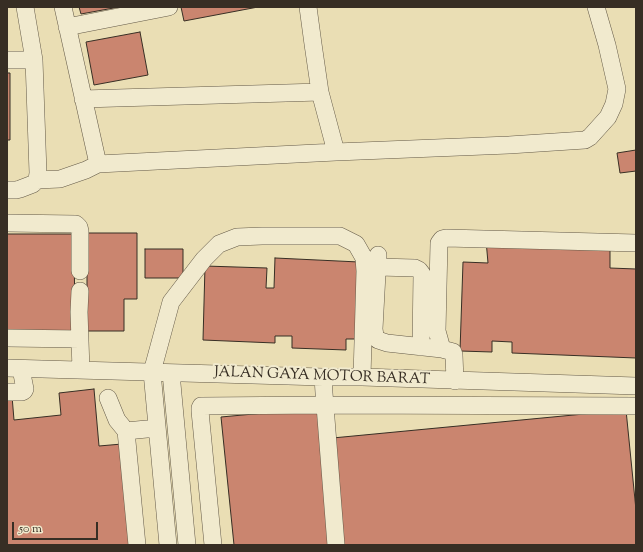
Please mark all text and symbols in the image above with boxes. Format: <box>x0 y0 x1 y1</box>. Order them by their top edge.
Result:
street label: JALAN GAYA MOTOR BARAT <box>214 364 430 390</box>
scale bar <box>14 514 100 540</box>
text: 50 m <box>19 520 42 538</box>

